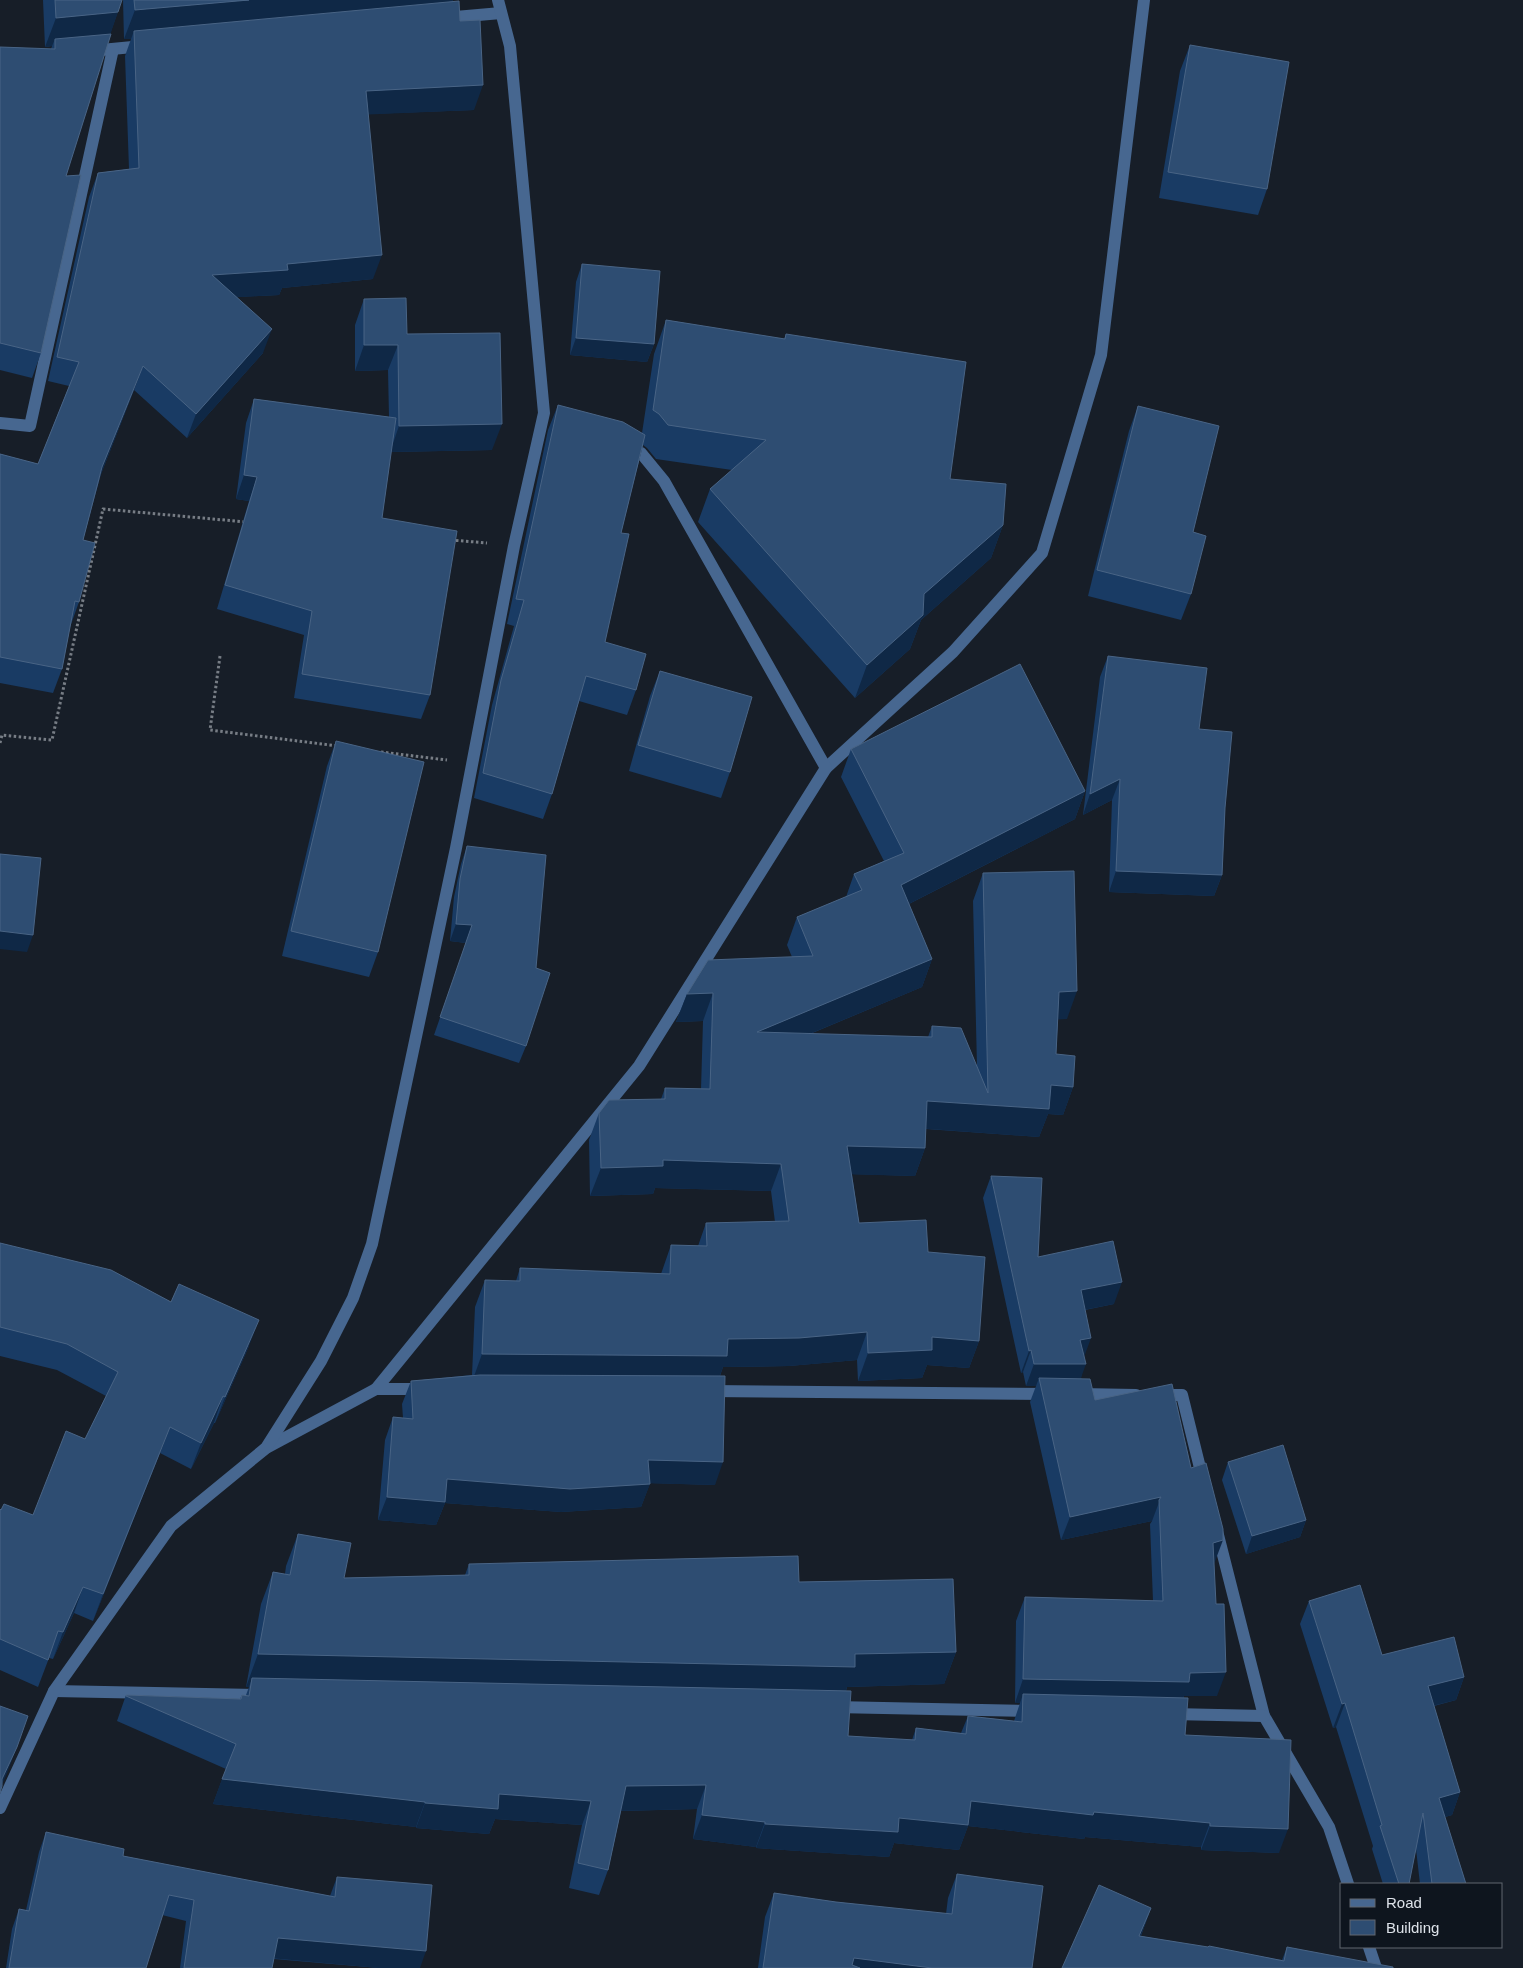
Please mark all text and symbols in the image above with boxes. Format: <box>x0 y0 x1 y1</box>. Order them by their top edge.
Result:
legend <box>1340 1883 1503 1948</box>
text: Road <box>1386 1894 1422 1911</box>
text: Building <box>1386 1919 1439 1936</box>

